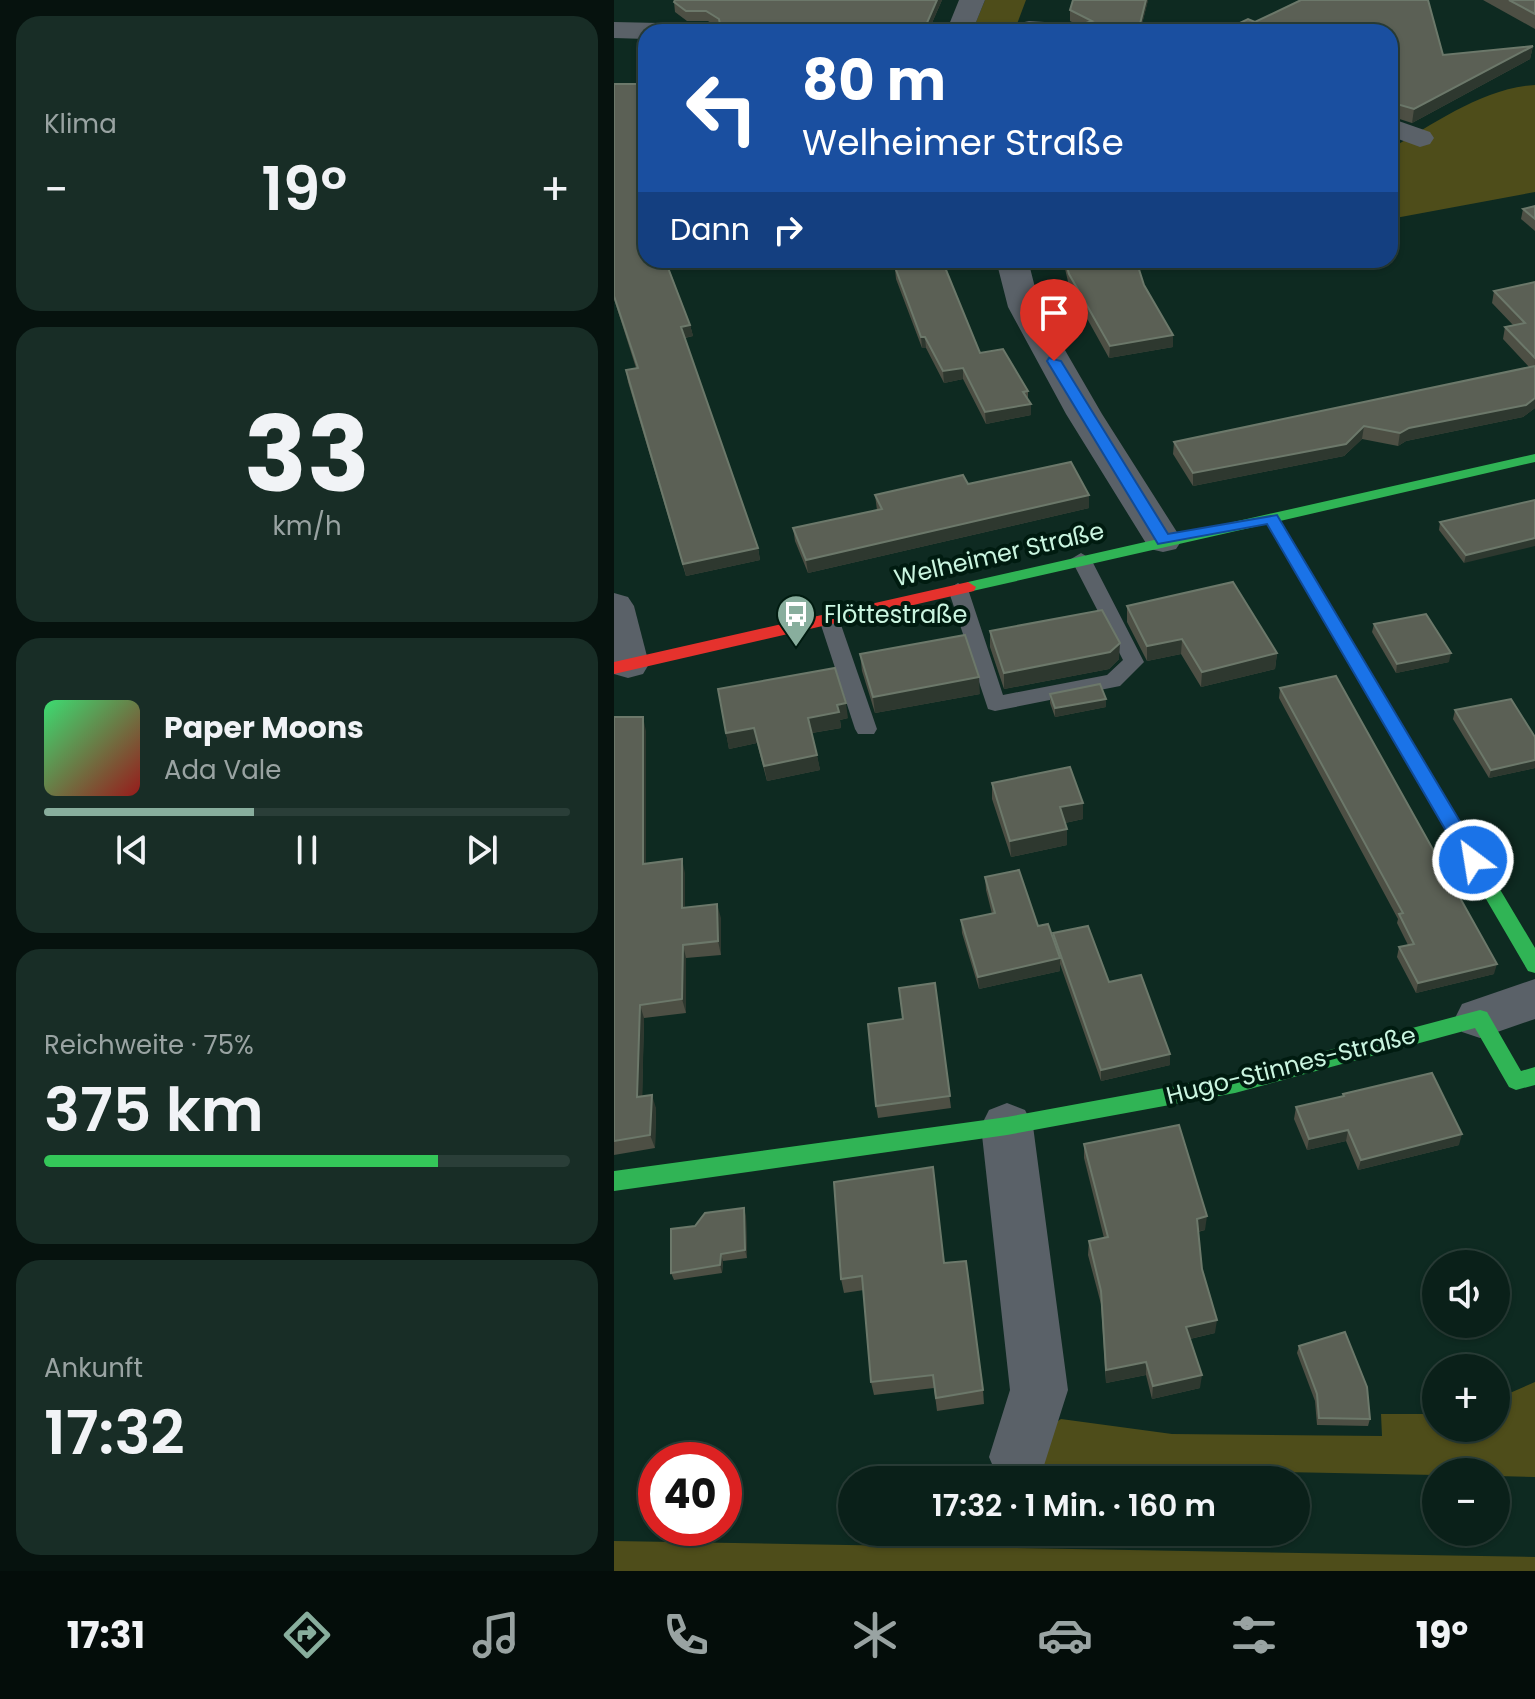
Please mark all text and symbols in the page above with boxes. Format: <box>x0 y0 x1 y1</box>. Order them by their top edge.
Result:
text: 80 m <box>802 41 946 120</box>
icon: left <box>670 56 774 160</box>
text: Klima <box>44 106 117 142</box>
text: Welheimer Straße <box>802 117 1124 168</box>
text: 19° <box>261 147 347 231</box>
text: − <box>44 159 68 220</box>
text: + <box>540 159 570 220</box>
text: Dann <box>670 208 750 251</box>
icon: right <box>766 208 810 252</box>
pin <box>1020 279 1088 361</box>
icon: arrive <box>1032 291 1076 335</box>
text: 33 <box>244 382 370 527</box>
text: km/h <box>272 508 342 544</box>
street label: Welheimer Straße <box>891 514 1107 594</box>
bus stop icon: Flöttestraße <box>775 593 817 648</box>
place label: Flöttestraße <box>824 598 967 631</box>
text: Paper Moons <box>164 706 364 749</box>
text: Ada Vale <box>164 752 281 788</box>
position arrow <box>1431 818 1515 902</box>
icon: previous <box>110 828 154 872</box>
icon: pause <box>285 828 329 872</box>
icon: next <box>460 828 504 872</box>
street label: Hugo-Stinnes-Straße <box>1163 1018 1419 1112</box>
text: Reichweite · 75% <box>44 1027 254 1063</box>
text: 375 km <box>44 1068 264 1152</box>
map controls <box>1422 1250 1510 1546</box>
button: sound <box>1422 1250 1510 1338</box>
text: Ankunft <box>44 1350 143 1386</box>
button: + <box>1422 1354 1510 1442</box>
text: 17:32 <box>44 1391 185 1475</box>
speed limit sign: 40 <box>638 1442 742 1546</box>
button: − <box>1422 1458 1510 1546</box>
text: 17:32 · 1 Min. · 160 m <box>932 1484 1216 1527</box>
icon: directions <box>279 1607 335 1663</box>
icon: music <box>468 1607 524 1663</box>
icon: phone <box>658 1607 714 1663</box>
icon: climate <box>847 1607 903 1663</box>
icon: car <box>1037 1607 1093 1663</box>
icon: filters <box>1226 1607 1282 1663</box>
text: 17:31 <box>67 1610 145 1661</box>
text: 19° <box>1416 1610 1468 1661</box>

